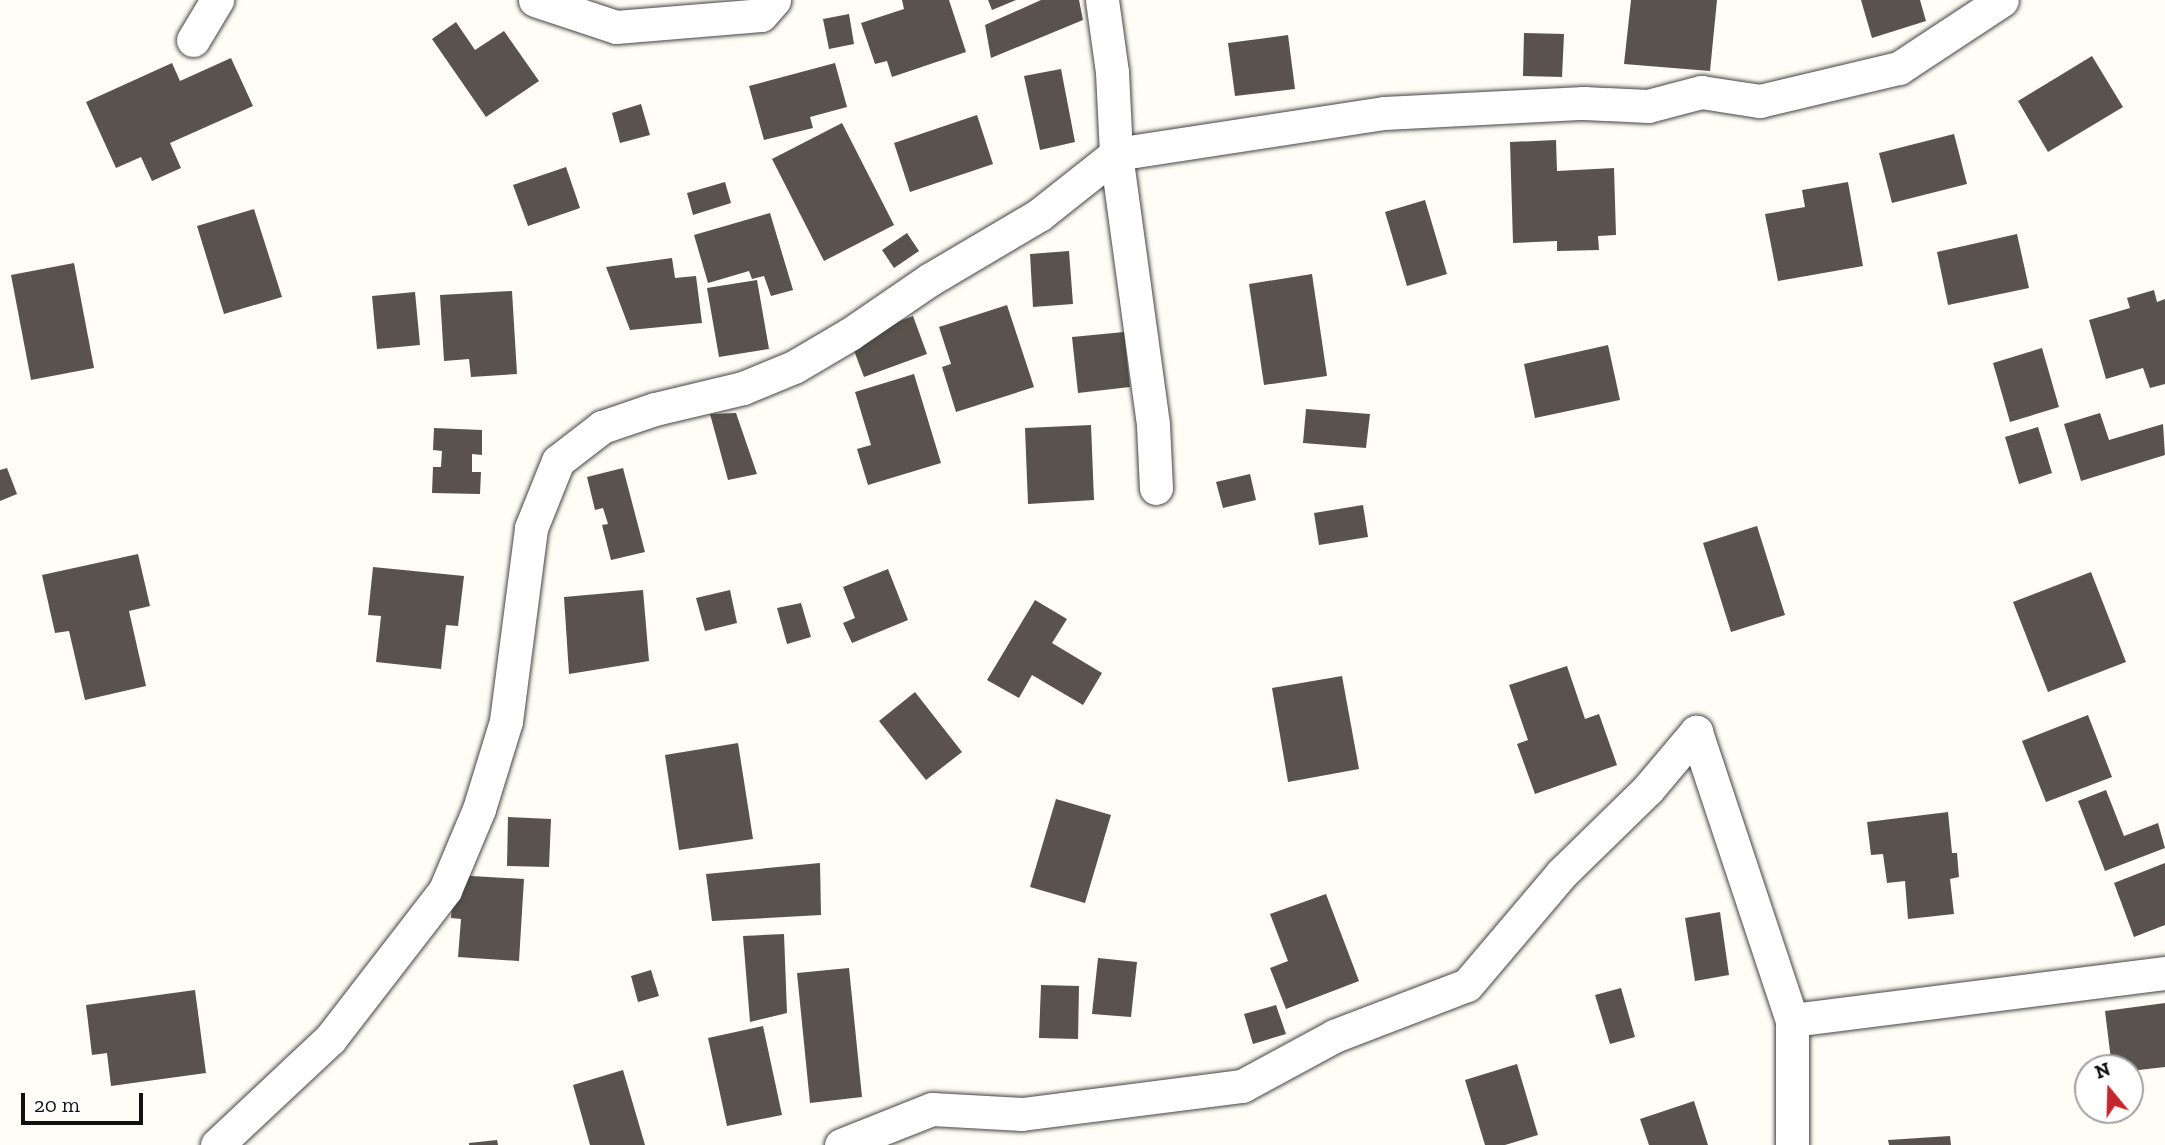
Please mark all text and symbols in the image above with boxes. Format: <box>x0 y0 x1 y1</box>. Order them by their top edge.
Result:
north arrow <box>2074 1054 2144 1124</box>
text: N <box>2092 1057 2113 1084</box>
scale bar <box>24 1078 147 1122</box>
text: 20 m <box>34 1092 80 1117</box>

